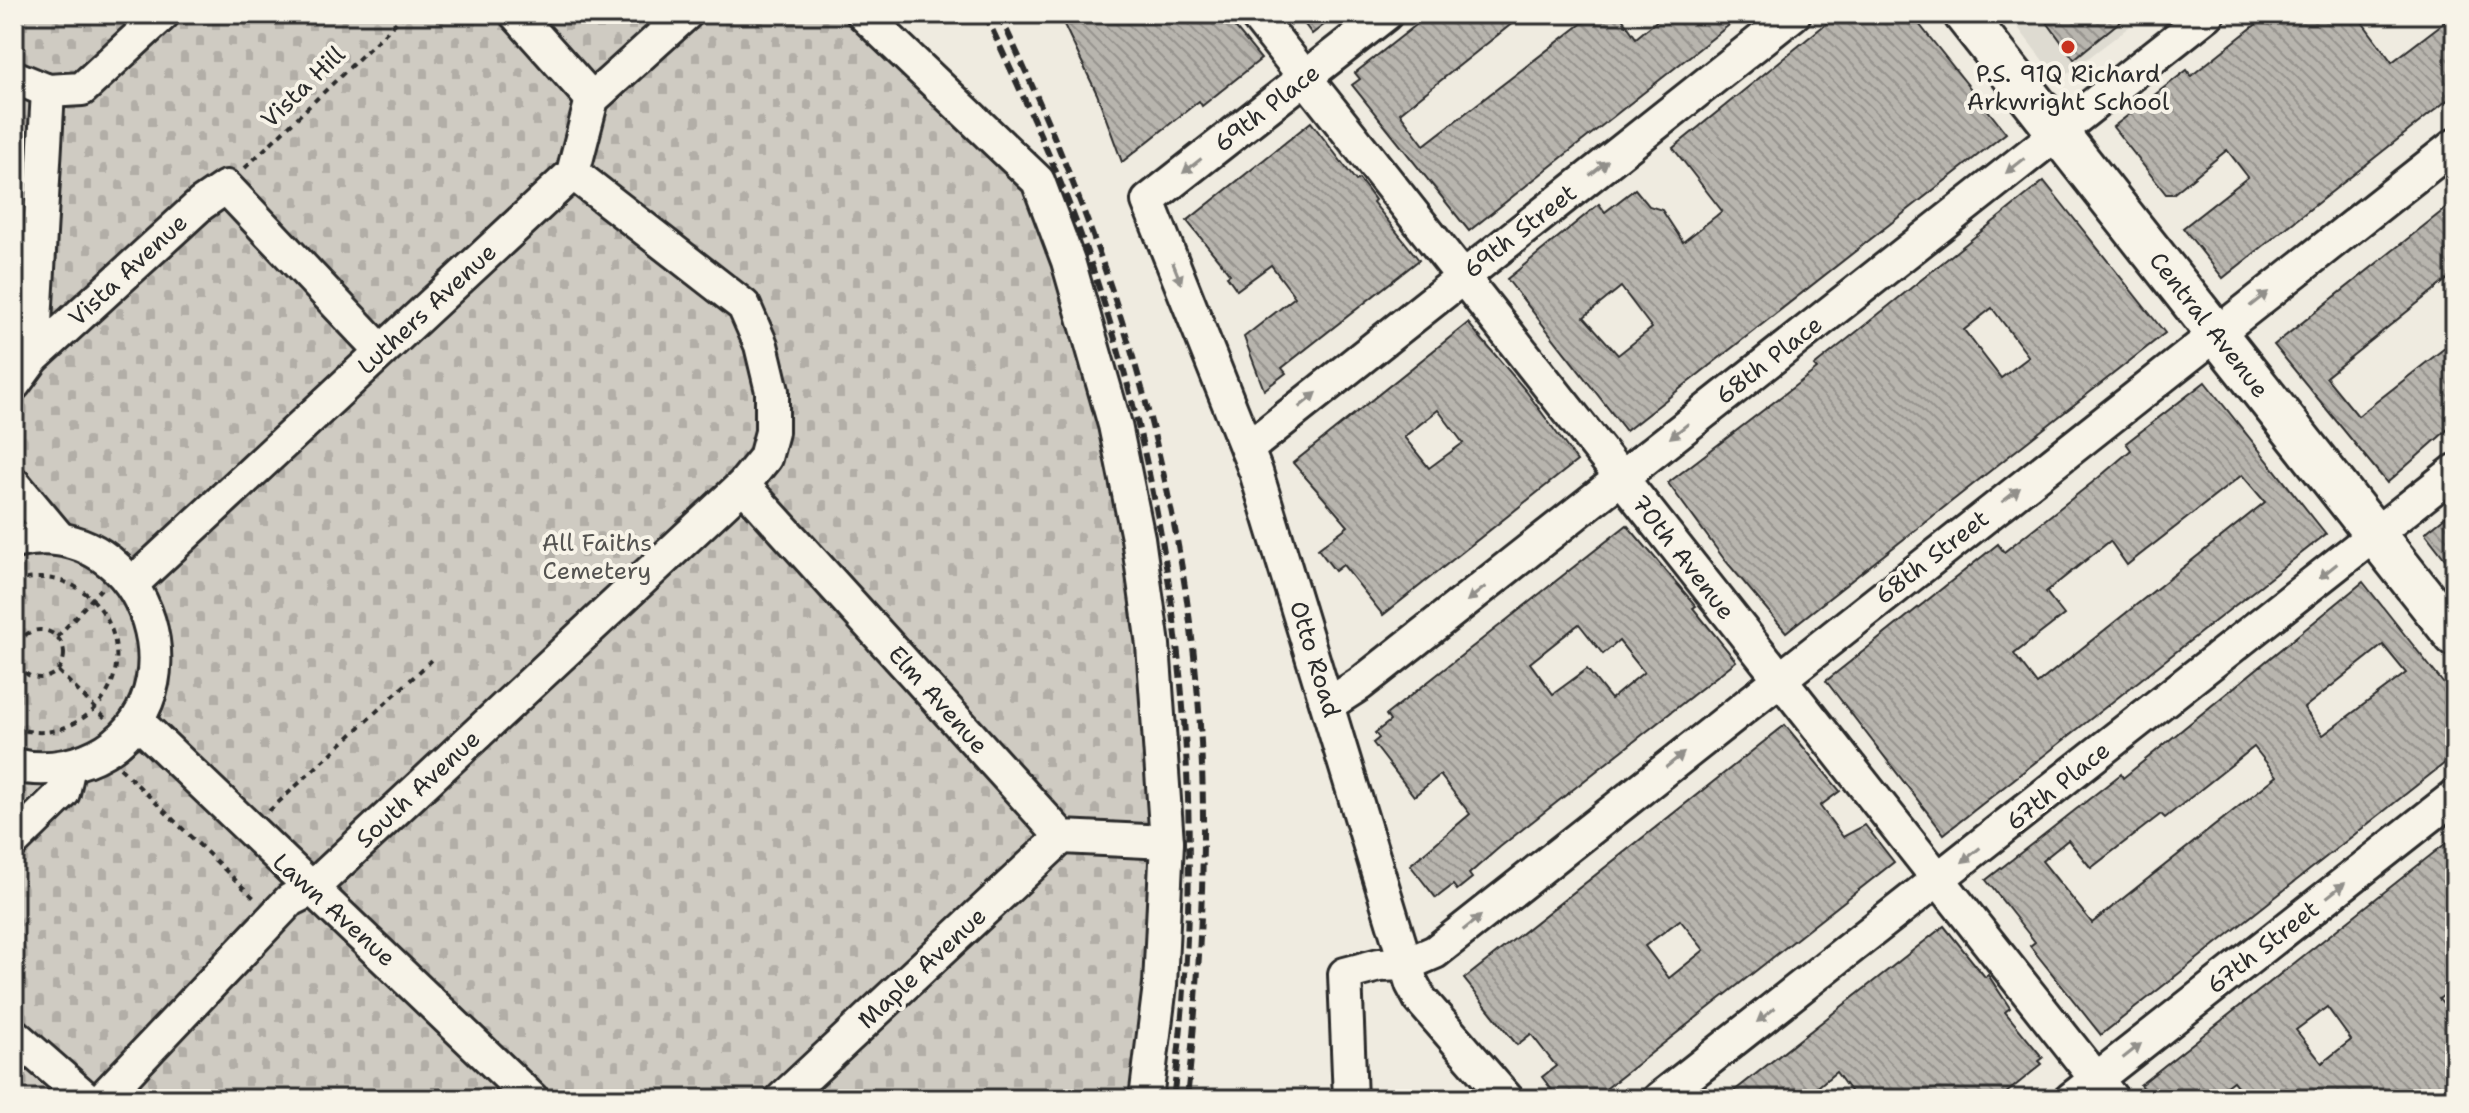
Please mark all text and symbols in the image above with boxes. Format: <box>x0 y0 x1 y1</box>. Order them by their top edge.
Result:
street label: Vista Hill <box>254 38 353 135</box>
marker: P.S. 91Q Richard Arkwright School <box>2059 38 2077 56</box>
street label: 69th Place <box>1208 57 1326 159</box>
place label: P.S. 91Q Richard Arkwright School <box>1967 58 2170 118</box>
one-way arrow <box>1182 157 1202 174</box>
one-way arrow <box>2005 157 2025 174</box>
one-way arrow <box>1589 161 1609 177</box>
street label: 69th Street <box>1457 177 1583 285</box>
street label: Vista Avenue <box>62 207 194 333</box>
street label: Luthers Avenue <box>351 236 503 382</box>
street label: Central Avenue <box>2142 245 2276 405</box>
one-way arrow <box>1171 261 1184 285</box>
one-way arrow <box>2249 292 2269 308</box>
street label: 68th Place <box>1709 308 1829 412</box>
one-way arrow <box>1298 392 1318 409</box>
one-way arrow <box>1669 423 1689 439</box>
street label: 70th Avenue <box>1624 488 1742 626</box>
one-way arrow <box>2001 488 2021 504</box>
street label: 68th Street <box>1869 503 1995 611</box>
park label: All Faiths Cemetery <box>542 527 652 587</box>
one-way arrow <box>2318 563 2338 579</box>
one-way arrow <box>1466 585 1486 601</box>
street label: Otto Road <box>1282 597 1348 721</box>
street label: Elm Avenue <box>881 639 995 761</box>
street label: South Avenue <box>349 723 487 855</box>
street label: 67th Place <box>1999 734 2117 838</box>
one-way arrow <box>1665 753 1685 769</box>
street label: Lawn Avenue <box>266 846 402 974</box>
one-way arrow <box>1961 847 1981 863</box>
one-way arrow <box>2326 882 2346 898</box>
street label: 67th Street <box>2200 893 2326 1001</box>
street label: Maple Avenue <box>851 900 993 1036</box>
one-way arrow <box>1462 915 1482 931</box>
one-way arrow <box>1756 1007 1776 1023</box>
one-way arrow <box>2122 1043 2142 1059</box>

